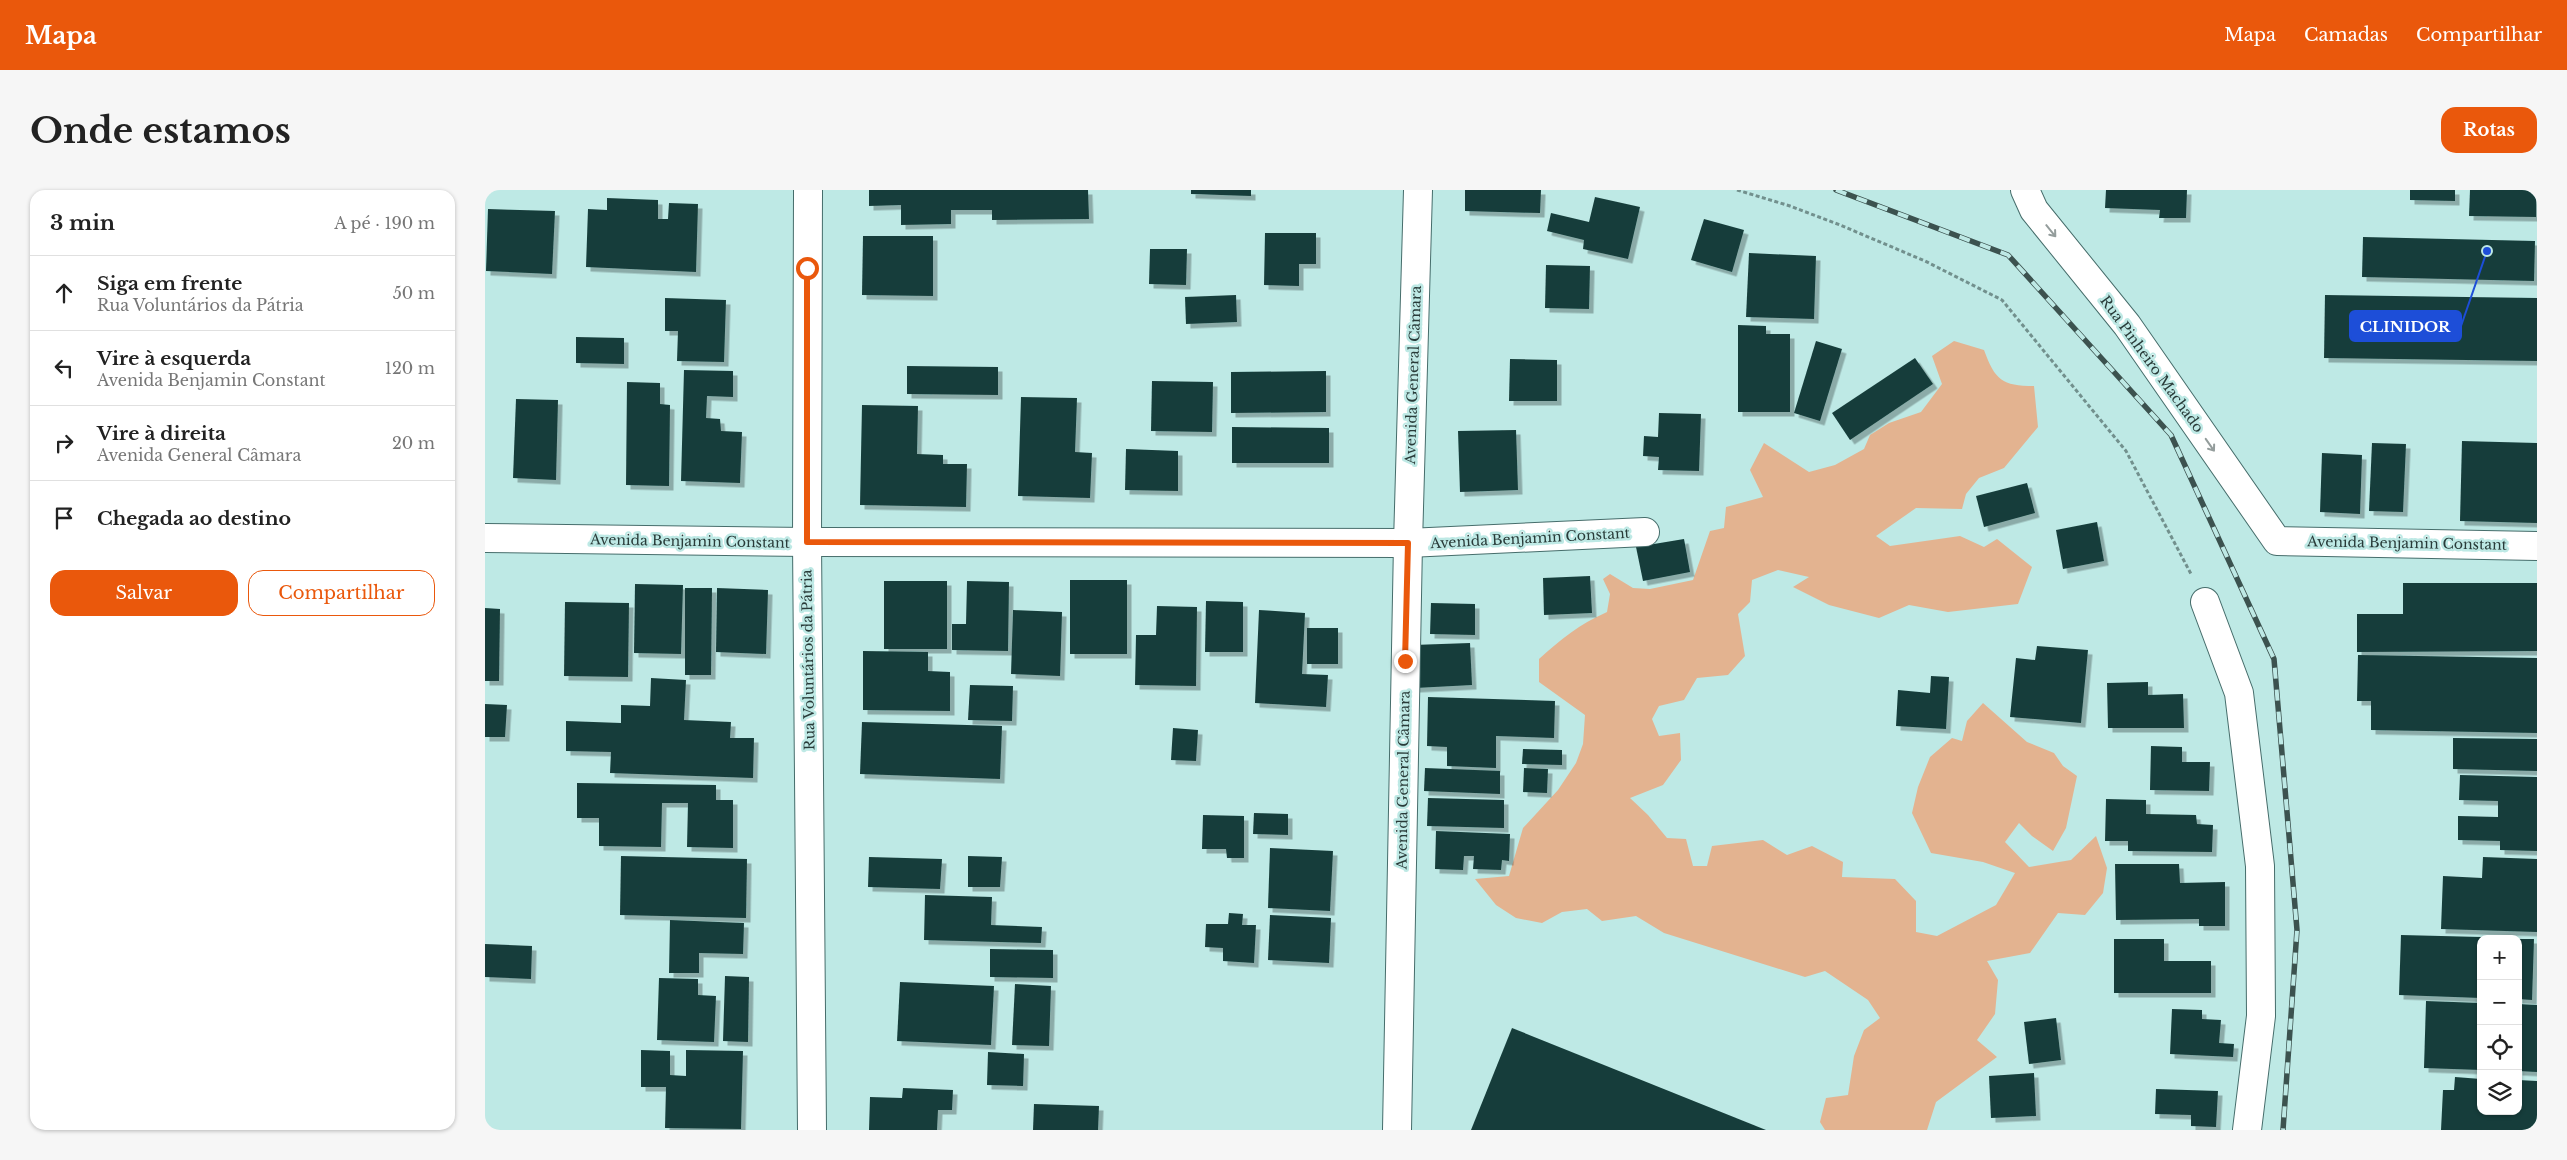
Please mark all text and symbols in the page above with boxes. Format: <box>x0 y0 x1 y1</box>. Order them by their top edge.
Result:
text: Mapa <box>25 21 97 50</box>
text: Mapa <box>2224 24 2276 46</box>
text: Camadas <box>2304 24 2388 46</box>
text: Compartilhar <box>2416 24 2542 46</box>
button: Rotas <box>2441 107 2537 153</box>
text: Onde estamos <box>30 109 291 152</box>
text: 3 min <box>50 210 115 236</box>
text: A pé · 190 m <box>334 213 435 233</box>
one-way arrow <box>2045 224 2056 237</box>
route start <box>796 257 819 280</box>
text: Siga em frente <box>97 272 242 295</box>
icon: ahead <box>50 279 78 307</box>
text: 50 m <box>393 283 435 303</box>
street label: Avenida General Câmara <box>1401 285 1425 466</box>
street label: Rua Pinheiro Machado <box>2096 292 2208 436</box>
text: Rua Voluntários da Pátria <box>97 295 304 315</box>
callout: CLINIDOR <box>2350 311 2461 341</box>
text: CLINIDOR <box>2360 317 2451 336</box>
text: Vire à esquerda <box>97 347 251 370</box>
icon: left <box>50 354 78 382</box>
text: 120 m <box>385 358 435 378</box>
text: Avenida Benjamin Constant <box>97 370 326 390</box>
text: Vire à direita <box>97 422 226 445</box>
icon: right <box>50 429 78 457</box>
text: 20 m <box>392 433 435 453</box>
one-way arrow <box>2205 438 2215 452</box>
text: Avenida General Câmara <box>97 445 301 465</box>
icon: arrive <box>50 504 78 532</box>
text: Chegada ao destino <box>97 507 291 530</box>
street label: Avenida Benjamin Constant <box>1429 524 1631 552</box>
street label: Avenida Benjamin Constant <box>589 530 791 552</box>
street label: Avenida Benjamin Constant <box>2306 532 2508 554</box>
street label: Rua Voluntários da Pátria <box>797 569 819 751</box>
button: Salvar <box>50 570 238 616</box>
button: Compartilhar <box>248 570 435 616</box>
route end <box>1394 650 1417 673</box>
street label: Avenida General Câmara <box>1392 690 1414 871</box>
map controls <box>2477 935 2522 1115</box>
button: + <box>2477 935 2522 980</box>
button: − <box>2477 980 2522 1025</box>
button: locate <box>2477 1025 2522 1070</box>
button: layers <box>2477 1070 2522 1115</box>

